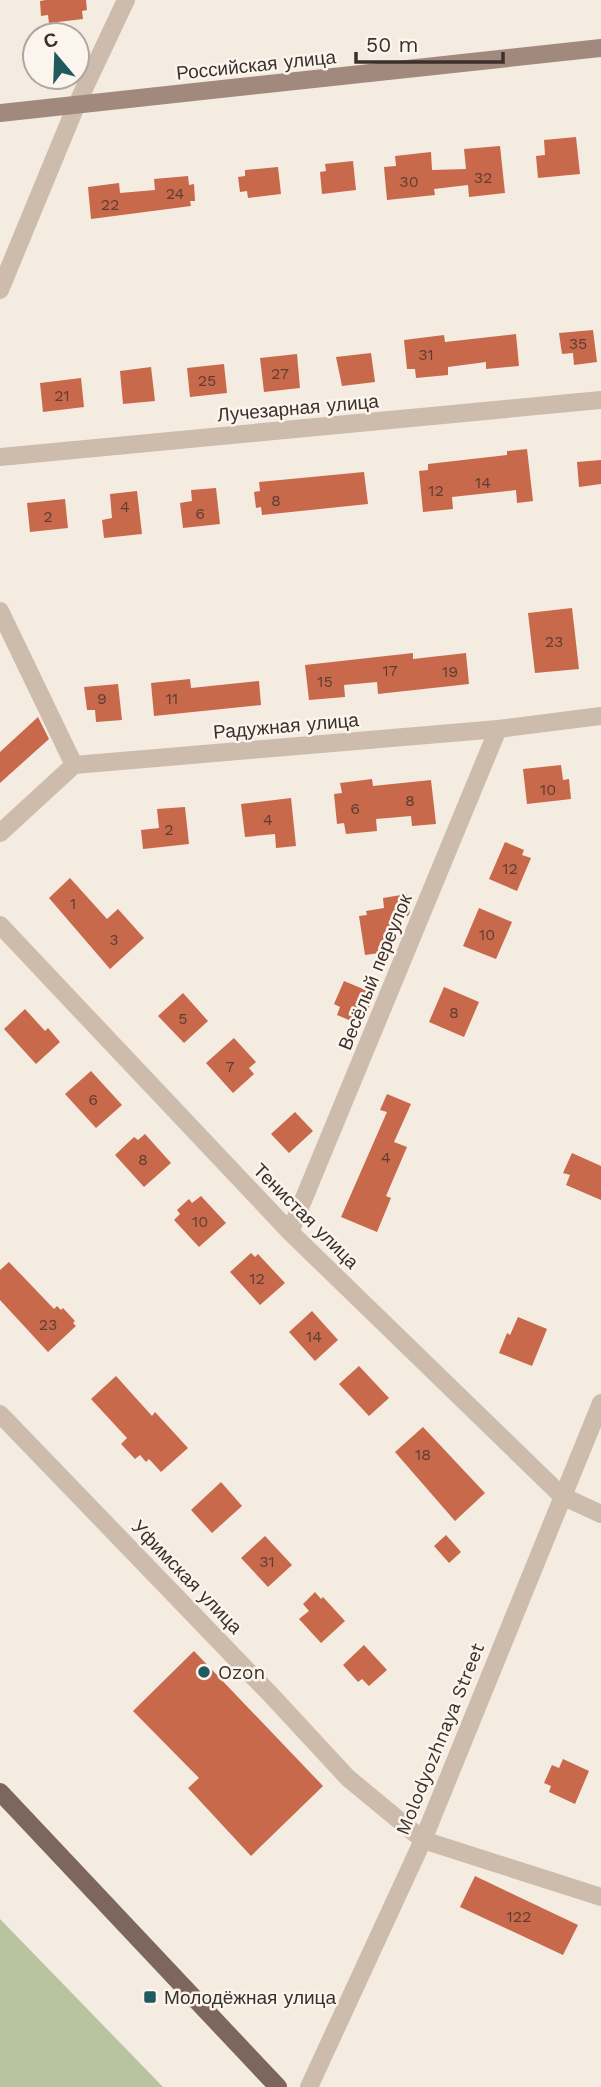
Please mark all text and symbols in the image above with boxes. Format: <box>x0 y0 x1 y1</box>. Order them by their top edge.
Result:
north arrow <box>21 21 91 91</box>
scale bar <box>356 21 503 65</box>
text: С <box>40 27 61 54</box>
text: 50 m <box>366 32 418 57</box>
street label: Российская улица <box>175 45 337 85</box>
house number: 32 <box>474 168 492 187</box>
house number: 30 <box>399 172 419 191</box>
house number: 24 <box>166 184 185 203</box>
house number: 22 <box>101 195 119 214</box>
house number: 35 <box>569 334 587 353</box>
house number: 31 <box>418 345 434 364</box>
house number: 27 <box>271 364 289 383</box>
house number: 25 <box>198 371 216 390</box>
house number: 21 <box>54 386 70 405</box>
street label: Лучезарная улица <box>216 389 380 427</box>
house number: 14 <box>475 473 491 492</box>
house number: 12 <box>428 481 444 500</box>
house number: 8 <box>271 491 281 510</box>
house number: 4 <box>120 497 130 516</box>
house number: 6 <box>195 504 205 523</box>
house number: 2 <box>43 507 53 526</box>
house number: 23 <box>545 632 563 651</box>
house number: 17 <box>382 661 398 680</box>
house number: 19 <box>442 662 458 681</box>
house number: 15 <box>317 672 333 691</box>
house number: 9 <box>97 689 107 708</box>
house number: 11 <box>166 689 178 708</box>
street label: Радужная улица <box>212 708 360 744</box>
house number: 10 <box>540 780 556 799</box>
house number: 8 <box>405 791 415 810</box>
house number: 6 <box>350 799 360 818</box>
house number: 4 <box>263 810 273 829</box>
house number: 2 <box>164 820 174 839</box>
house number: 12 <box>502 859 518 878</box>
street label: Весёлый переулок <box>333 890 417 1053</box>
house number: 1 <box>70 894 76 913</box>
house number: 10 <box>479 925 495 944</box>
house number: 3 <box>109 930 119 949</box>
house number: 8 <box>449 1003 459 1022</box>
house number: 5 <box>178 1009 188 1028</box>
house number: 7 <box>226 1057 235 1076</box>
house number: 6 <box>88 1090 98 1109</box>
house number: 4 <box>381 1148 391 1167</box>
house number: 8 <box>138 1150 148 1169</box>
street label: Тенистая улица <box>248 1158 364 1274</box>
house number: 10 <box>192 1212 208 1231</box>
house number: 12 <box>249 1269 265 1288</box>
house number: 23 <box>39 1315 57 1334</box>
house number: 14 <box>306 1327 322 1346</box>
house number: 18 <box>415 1445 431 1464</box>
street label: Уфимская улица <box>127 1515 247 1639</box>
house number: 31 <box>259 1552 275 1571</box>
street label: Molodyozhnaya Street <box>391 1640 489 1838</box>
place label: Ozon <box>218 1661 265 1684</box>
marker: Ozon <box>196 1664 212 1680</box>
house number: 122 <box>507 1907 531 1926</box>
place label: Молодёжная улица <box>164 1986 336 2009</box>
marker: Молодёжная улица <box>142 1989 158 2005</box>

